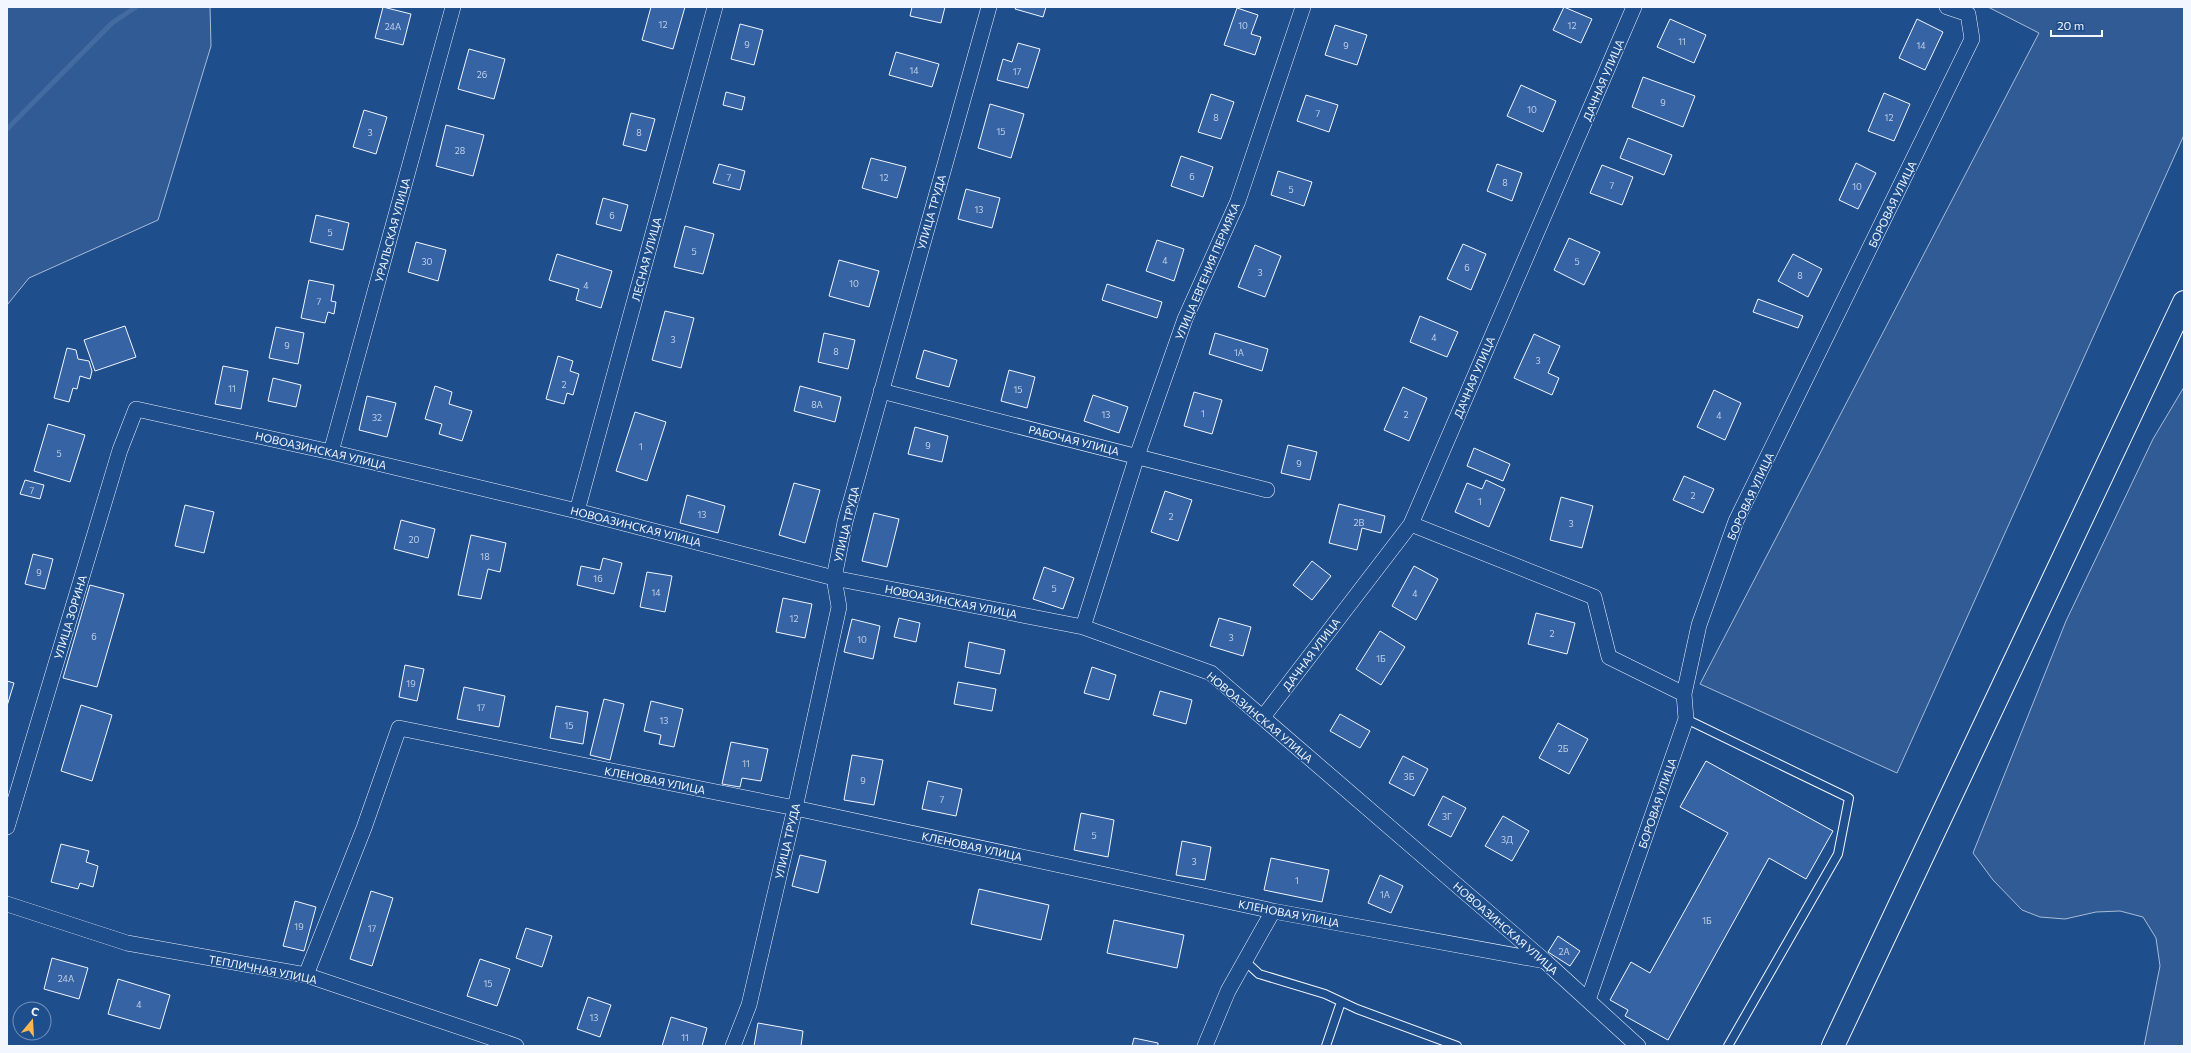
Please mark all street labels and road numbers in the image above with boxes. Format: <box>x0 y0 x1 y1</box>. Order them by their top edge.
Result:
street label: ДАЧНАЯ УЛИЦА <box>1580 37 1626 123</box>
street label: БОРОВАЯ УЛИЦА <box>1865 158 1919 249</box>
street label: УЛИЦА ТРУДА <box>914 173 948 251</box>
street label: УРАЛЬСКАЯ УЛИЦА <box>372 176 412 284</box>
street label: УЛИЦА ЕВГЕНИЯ ПЕРМЯКА <box>1172 200 1242 342</box>
street label: ЛЕСНАЯ УЛИЦА <box>629 215 664 303</box>
street label: ДАЧНАЯ УЛИЦА <box>1451 334 1497 420</box>
street label: РАБОЧАЯ УЛИЦА <box>1027 422 1121 458</box>
street label: НОВОАЗИНСКАЯ УЛИЦА <box>254 429 388 472</box>
street label: БОРОВАЯ УЛИЦА <box>1724 450 1776 542</box>
street label: УЛИЦА ТРУДА <box>831 484 861 563</box>
street label: НОВОАЗИНСКАЯ УЛИЦА <box>569 503 703 549</box>
street label: УЛИЦА ЗОРИНА <box>51 573 89 661</box>
street label: НОВОАЗИНСКАЯ УЛИЦА <box>884 582 1019 620</box>
street label: ДАЧНАЯ УЛИЦА <box>1280 615 1343 693</box>
street label: НОВОАЗИНСКАЯ УЛИЦА <box>1204 669 1316 765</box>
street label: БОРОВАЯ УЛИЦА <box>1635 756 1679 850</box>
street label: КЛЕНОВАЯ УЛИЦА <box>603 764 707 796</box>
street label: УЛИЦА ТРУДА <box>772 801 802 880</box>
street label: КЛЕНОВАЯ УЛИЦА <box>921 829 1024 863</box>
street label: НОВОАЗИНСКАЯ УЛИЦА <box>1451 879 1561 977</box>
street label: КЛЕНОВАЯ УЛИЦА <box>1237 897 1341 929</box>
street label: ТЕПЛИЧНАЯ УЛИЦА <box>208 952 319 986</box>

